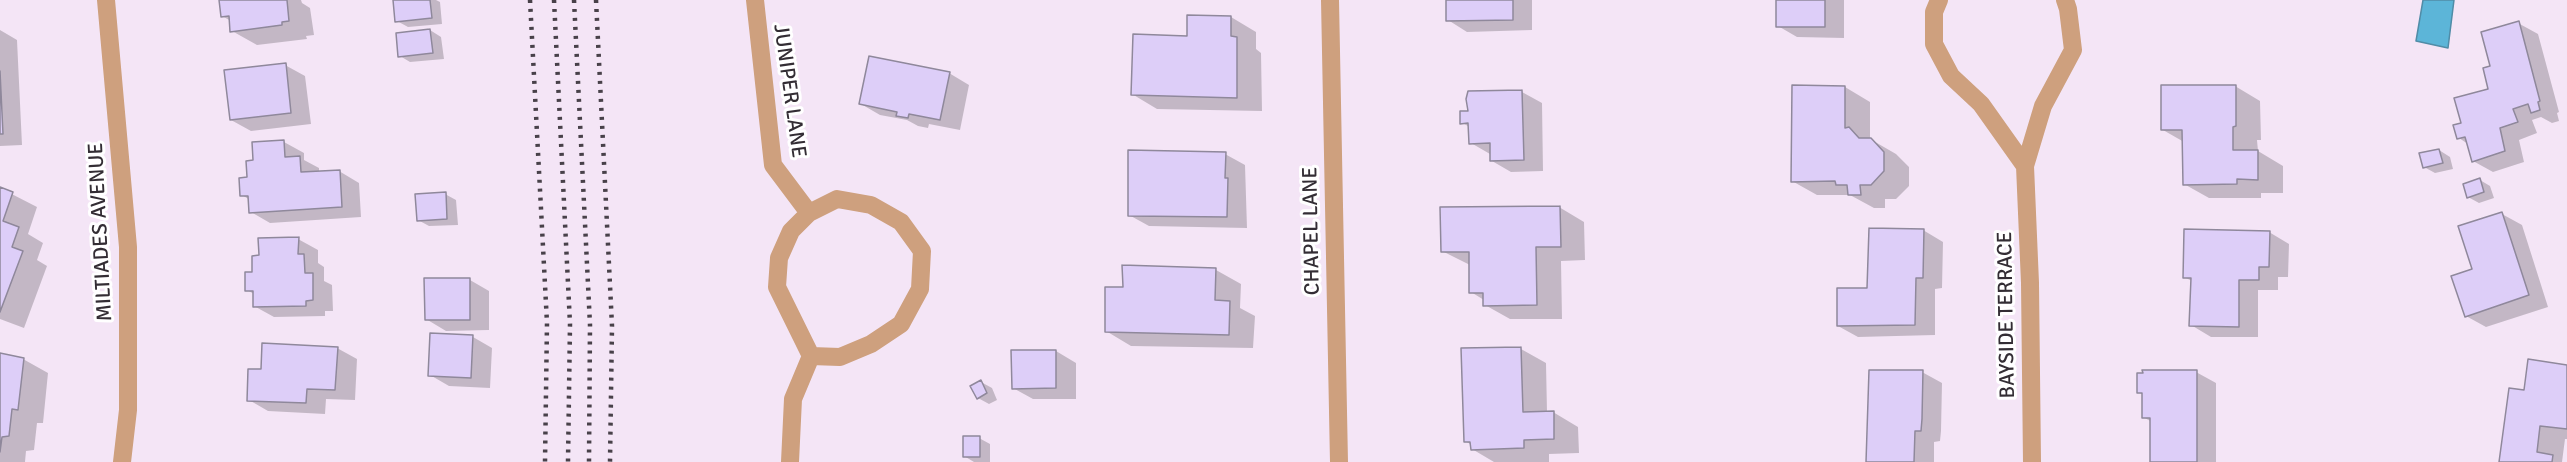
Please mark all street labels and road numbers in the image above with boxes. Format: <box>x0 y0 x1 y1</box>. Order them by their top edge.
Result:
street label: JUNIPER LANE <box>767 23 811 159</box>
street label: MILTIADES AVENUE <box>84 142 118 322</box>
street label: CHAPEL LANE <box>1298 166 1326 296</box>
street label: BAYSIDE TERRACE <box>1993 231 2021 399</box>

